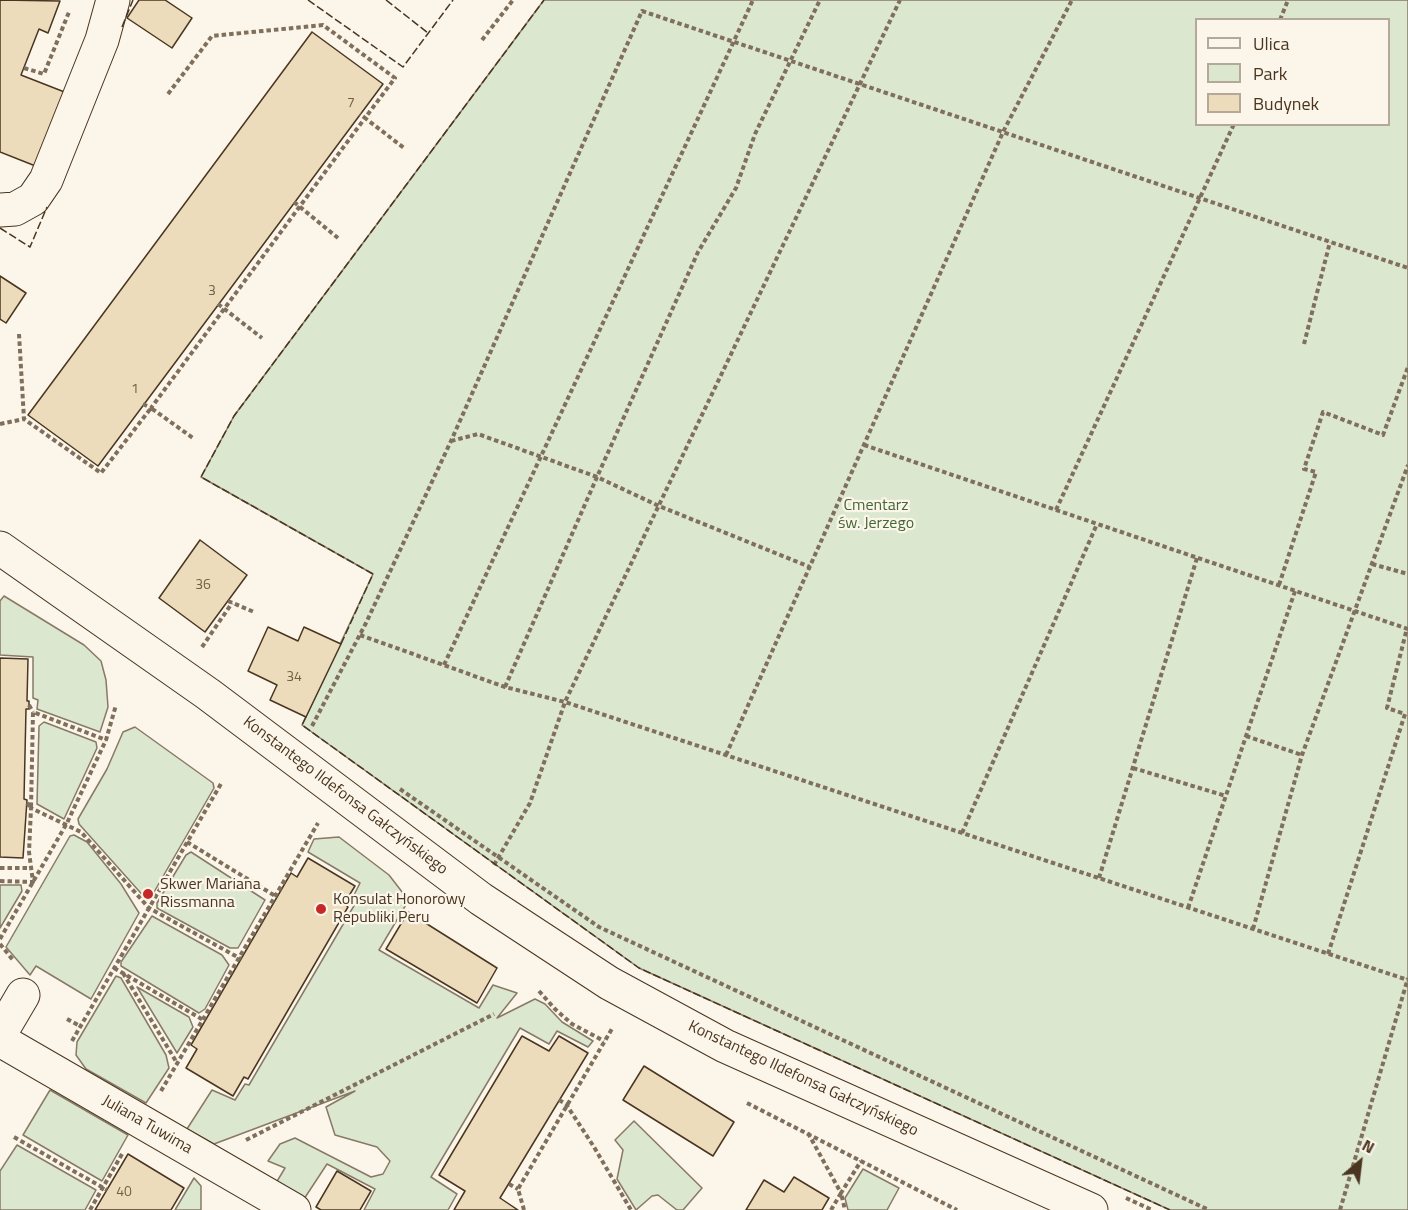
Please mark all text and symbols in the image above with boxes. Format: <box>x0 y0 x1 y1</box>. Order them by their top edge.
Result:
legend <box>1195 18 1390 126</box>
text: Ulica <box>1253 30 1290 57</box>
text: Park <box>1253 60 1287 87</box>
text: Budynek <box>1253 90 1319 117</box>
house number: 7 <box>347 96 355 112</box>
house number: 3 <box>208 284 216 300</box>
house number: 1 <box>131 382 139 398</box>
park label: Cmentarz św. Jerzego <box>838 496 914 534</box>
house number: 36 <box>195 578 211 594</box>
house number: 34 <box>286 670 302 686</box>
street label: Konstantego Ildefonsa Gałczyńskiego <box>239 713 451 879</box>
place label: Skwer Mariana Rissmanna <box>160 875 261 913</box>
marker: Skwer Mariana Rissmanna <box>141 887 155 901</box>
place label: Konsulat Honorowy Republiki Peru <box>333 890 466 928</box>
marker: Konsulat Honorowy Republiki Peru <box>314 902 328 916</box>
street label: Konstantego Ildefonsa Gałczyńskiego <box>685 1017 921 1141</box>
street label: Juliana Tuwima <box>98 1091 196 1159</box>
north arrow <box>1330 1132 1390 1192</box>
text: N <box>1358 1133 1379 1159</box>
house number: 40 <box>116 1185 132 1201</box>

